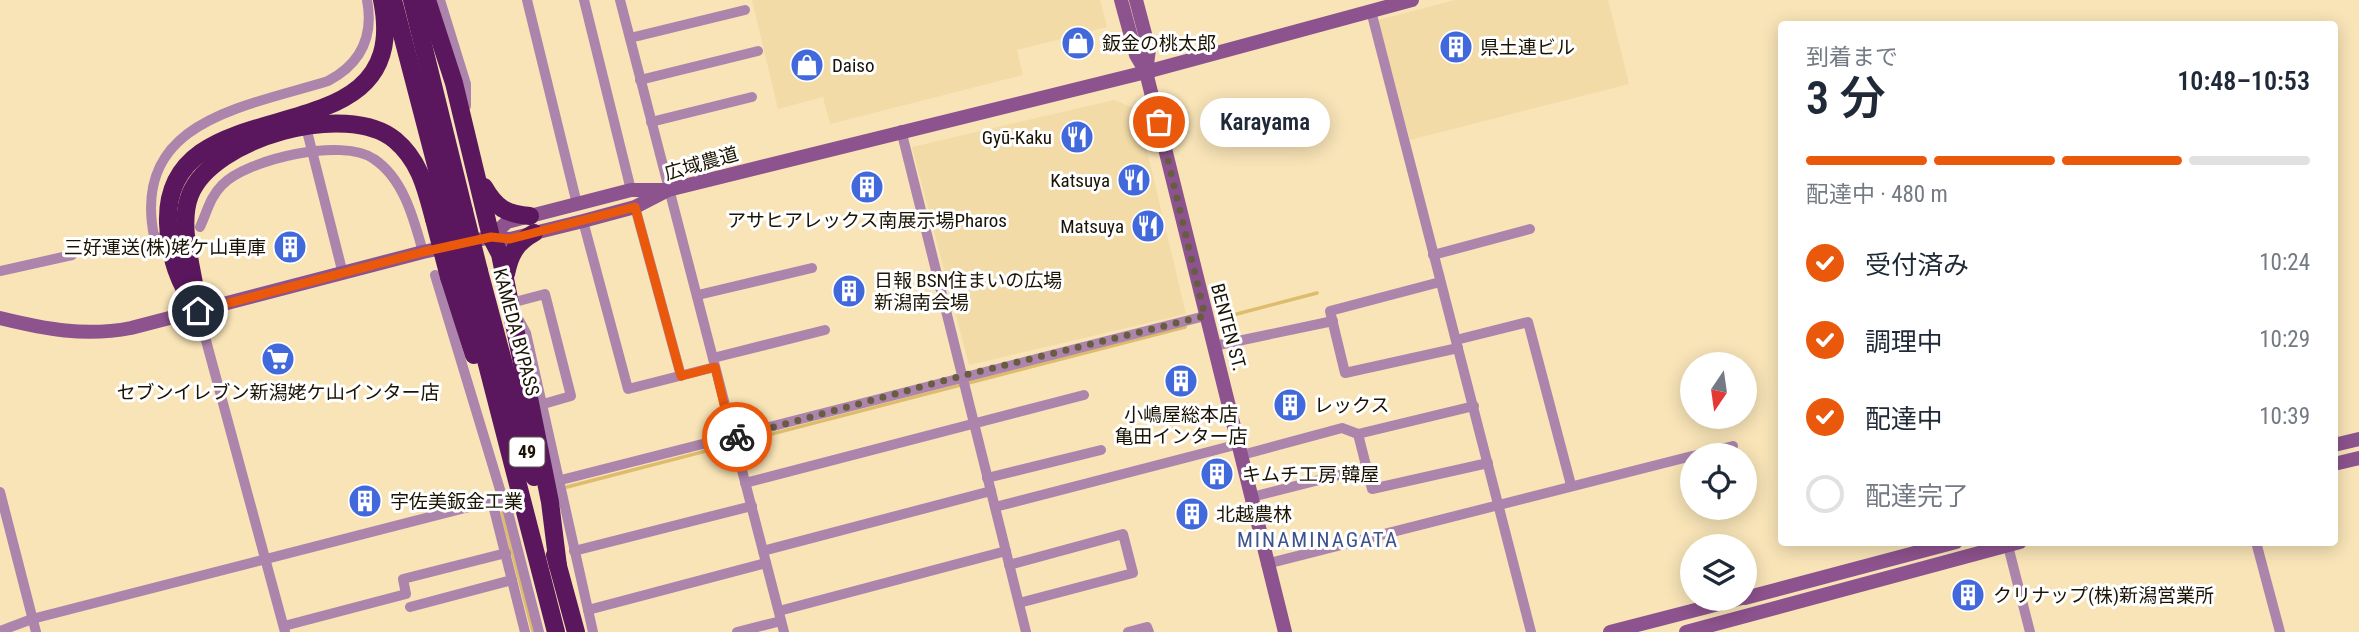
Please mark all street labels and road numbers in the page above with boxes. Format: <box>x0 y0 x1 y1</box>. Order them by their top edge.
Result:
street label: 広域農道 <box>661 142 741 185</box>
street label: KAMEDA BYPASS <box>488 266 545 398</box>
street label: BENTEN ST. <box>1206 281 1251 373</box>
road number: 49 <box>510 438 544 466</box>

